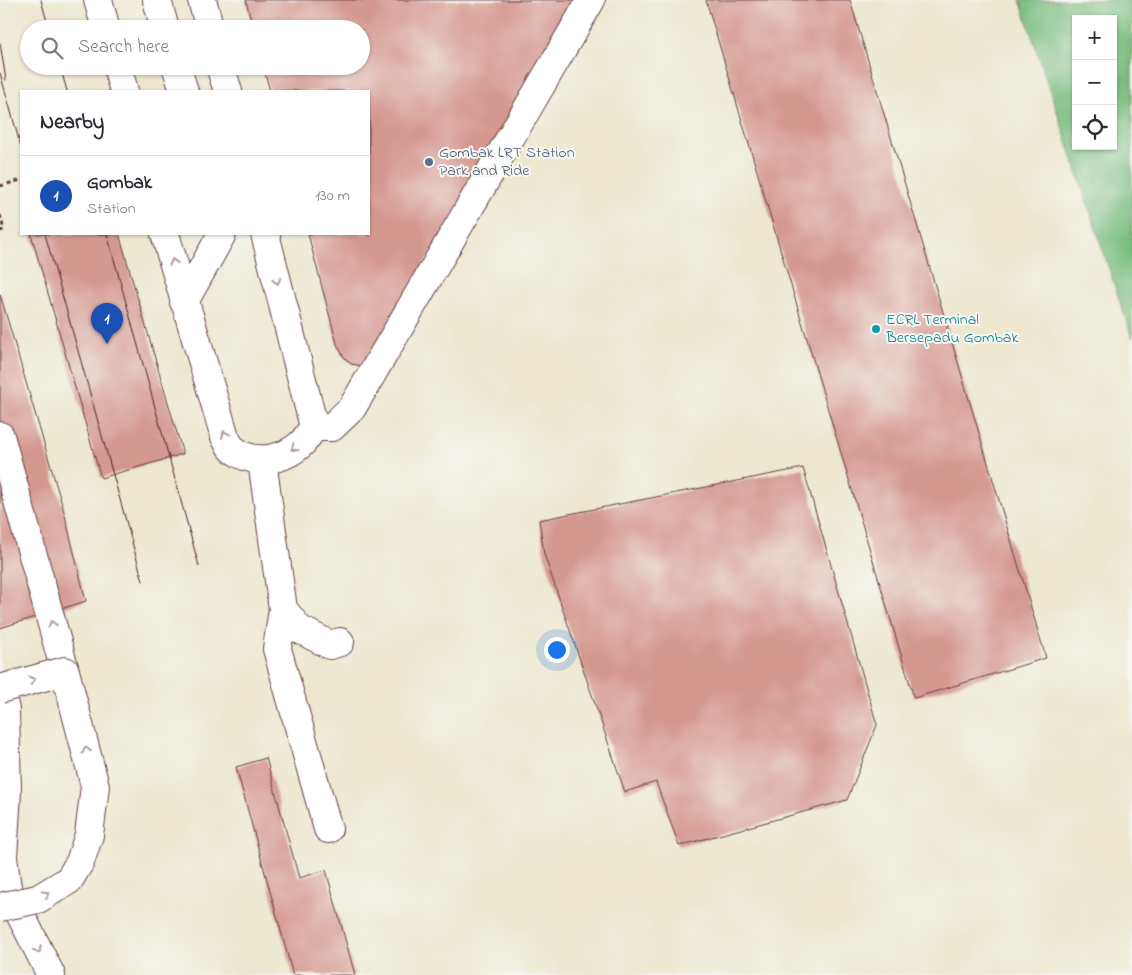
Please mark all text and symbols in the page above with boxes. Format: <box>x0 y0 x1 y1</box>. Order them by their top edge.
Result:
map controls <box>1072 15 1117 150</box>
button: + <box>1072 15 1117 60</box>
search box <box>20 20 370 75</box>
icon: search <box>38 34 66 62</box>
text: Search here <box>78 34 169 61</box>
button: − <box>1072 60 1117 105</box>
button: locate <box>1072 105 1117 150</box>
text: Nearby <box>40 108 104 138</box>
place label: Gombak LRT Station Park and Ride <box>439 141 575 183</box>
marker: Gombak LRT Station Park and Ride <box>423 156 435 168</box>
text: Gombak <box>87 170 152 197</box>
text: 1 <box>53 184 59 208</box>
text: 130 m <box>315 184 350 208</box>
text: Station <box>87 197 136 221</box>
one-way arrow <box>168 258 179 267</box>
one-way arrow <box>271 277 282 285</box>
pin: 1 <box>91 303 123 344</box>
place label: ECRL Terminal Bersepadu Gombak <box>885 308 1020 350</box>
marker: ECRL Terminal Bersepadu Gombak <box>870 323 882 335</box>
one-way arrow <box>221 430 231 439</box>
one-way arrow <box>290 442 300 451</box>
one-way arrow <box>48 620 58 628</box>
your location <box>544 637 570 663</box>
one-way arrow <box>28 675 37 686</box>
one-way arrow <box>81 746 92 755</box>
one-way arrow <box>41 891 50 901</box>
one-way arrow <box>32 945 42 954</box>

